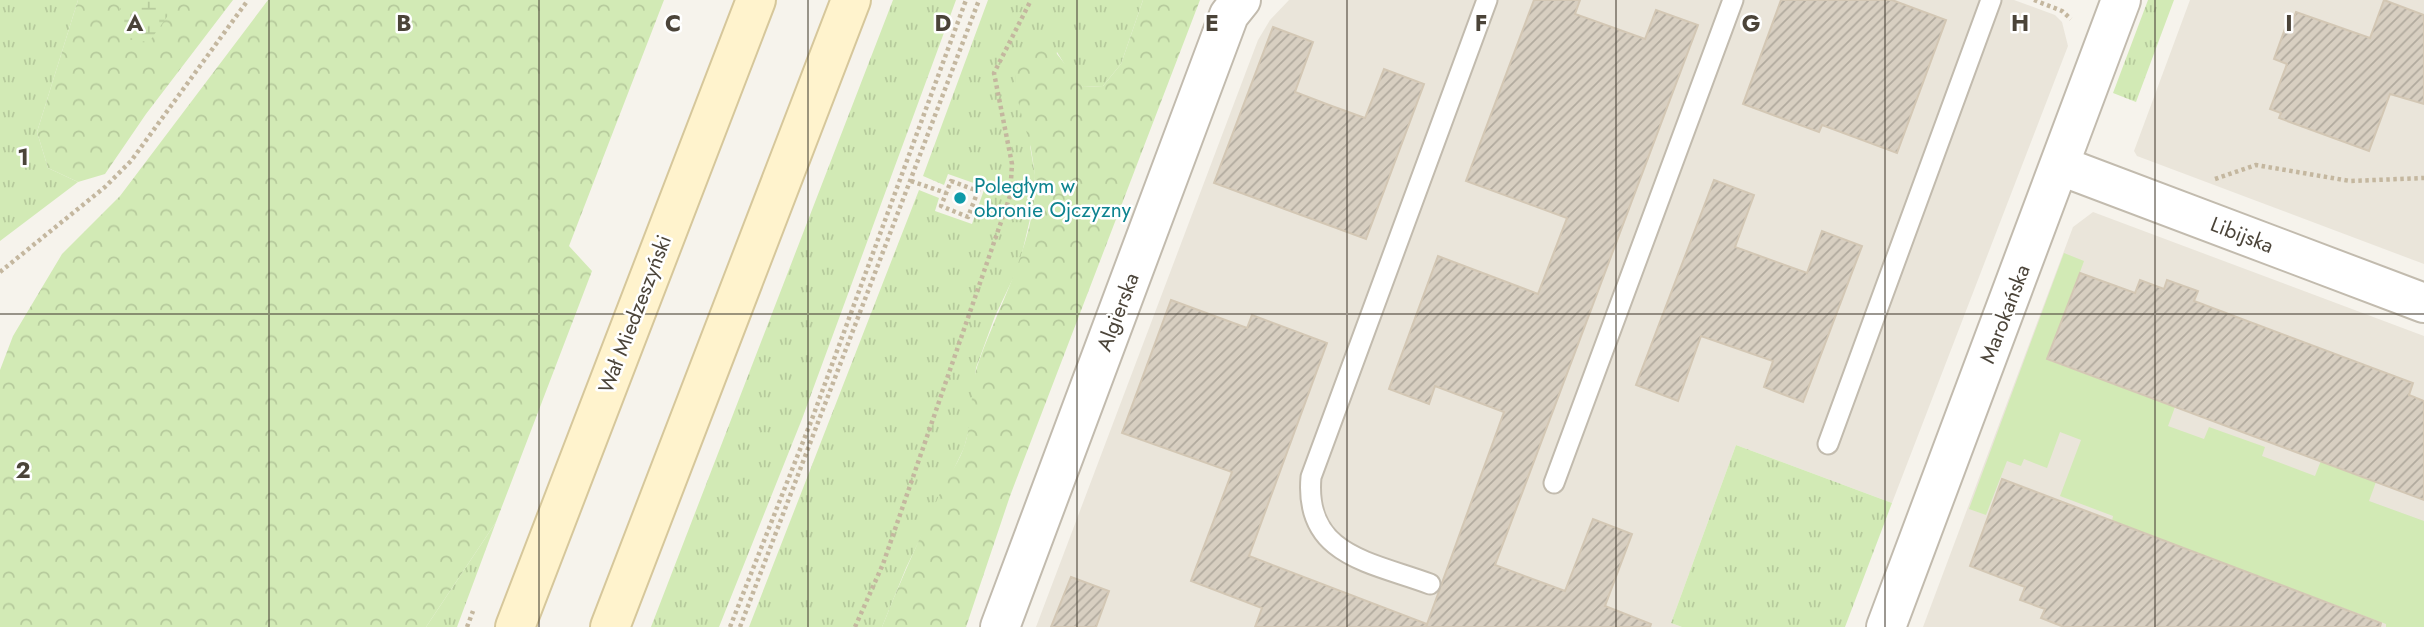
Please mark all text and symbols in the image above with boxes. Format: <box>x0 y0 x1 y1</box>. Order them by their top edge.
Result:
text: A <box>126 6 144 40</box>
text: B <box>396 6 412 40</box>
text: C <box>665 6 681 40</box>
text: D <box>935 6 952 40</box>
text: E <box>1205 6 1219 40</box>
text: F <box>1475 6 1487 40</box>
text: G <box>1742 6 1760 40</box>
text: H <box>2011 6 2029 40</box>
text: I <box>2285 6 2293 40</box>
text: 1 <box>17 140 29 174</box>
place label: Poległym w obronie Ojczyzny <box>974 171 1132 225</box>
marker: Poległym w obronie Ojczyzny <box>952 190 968 206</box>
street label: Libijska <box>2206 209 2278 261</box>
street label: Wał Miedzeszyński <box>591 231 679 397</box>
street label: Marokańska <box>1972 260 2038 368</box>
street label: Algierska <box>1089 268 1147 356</box>
text: 2 <box>15 453 31 487</box>

